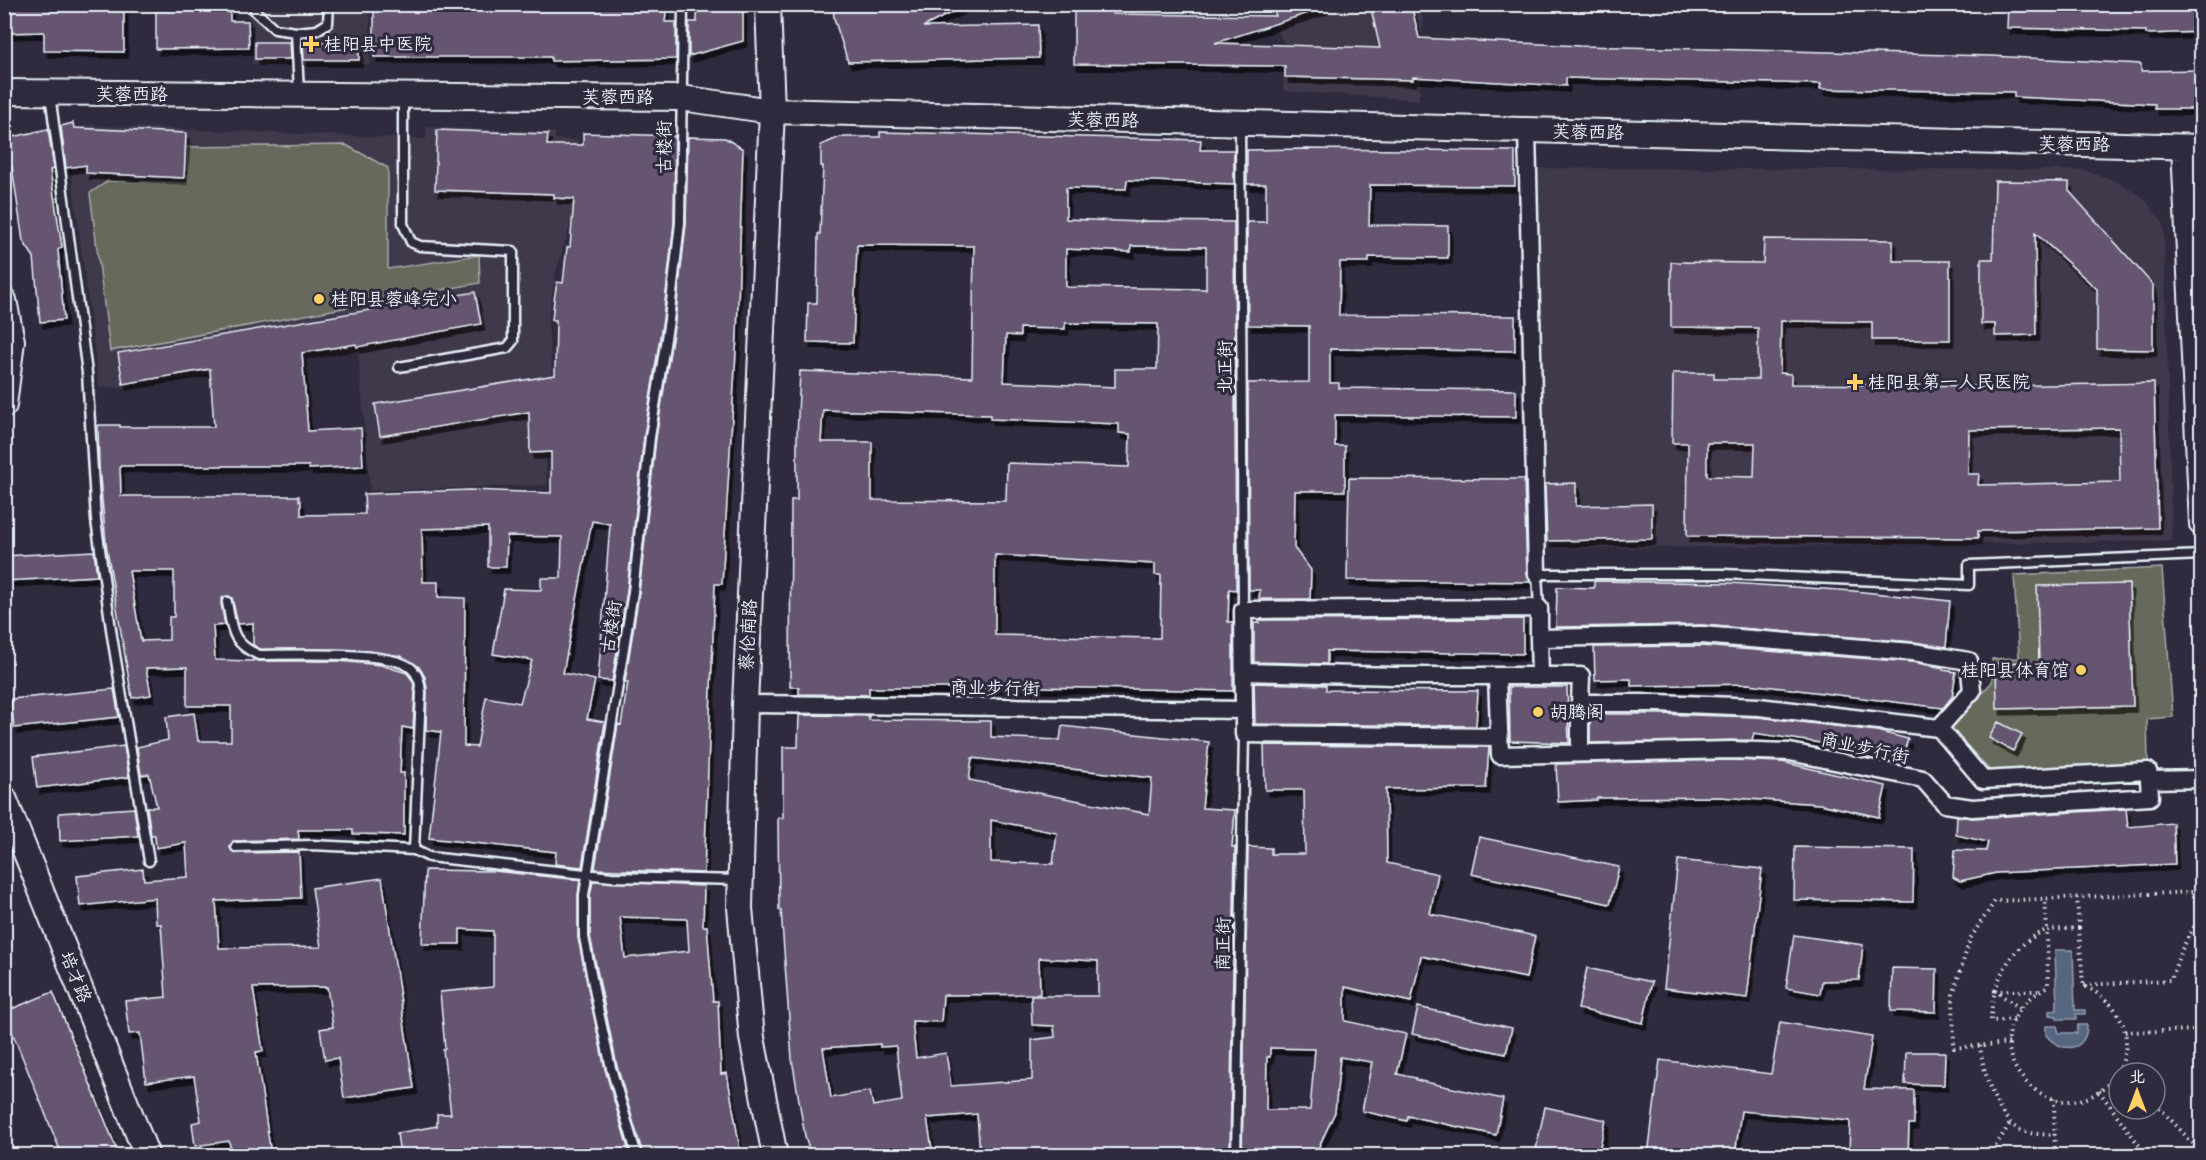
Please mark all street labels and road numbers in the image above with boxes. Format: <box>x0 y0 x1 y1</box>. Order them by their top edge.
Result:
street label: 芙蓉西路 <box>96 82 168 106</box>
street label: 芙蓉西路 <box>582 85 654 109</box>
street label: 芙蓉西路 <box>1067 107 1139 133</box>
street label: 芙蓉西路 <box>1552 119 1624 145</box>
street label: 古楼街 <box>652 120 676 174</box>
street label: 芙蓉西路 <box>2038 131 2110 157</box>
street label: 北正街 <box>1213 340 1237 394</box>
street label: 古楼街 <box>595 598 627 656</box>
street label: 蔡伦南路 <box>734 598 762 672</box>
street label: 商业步行街 <box>950 675 1040 701</box>
street label: 商业步行街 <box>1818 727 1912 769</box>
street label: 南正街 <box>1211 917 1235 971</box>
street label: 培才路 <box>55 947 97 1007</box>

